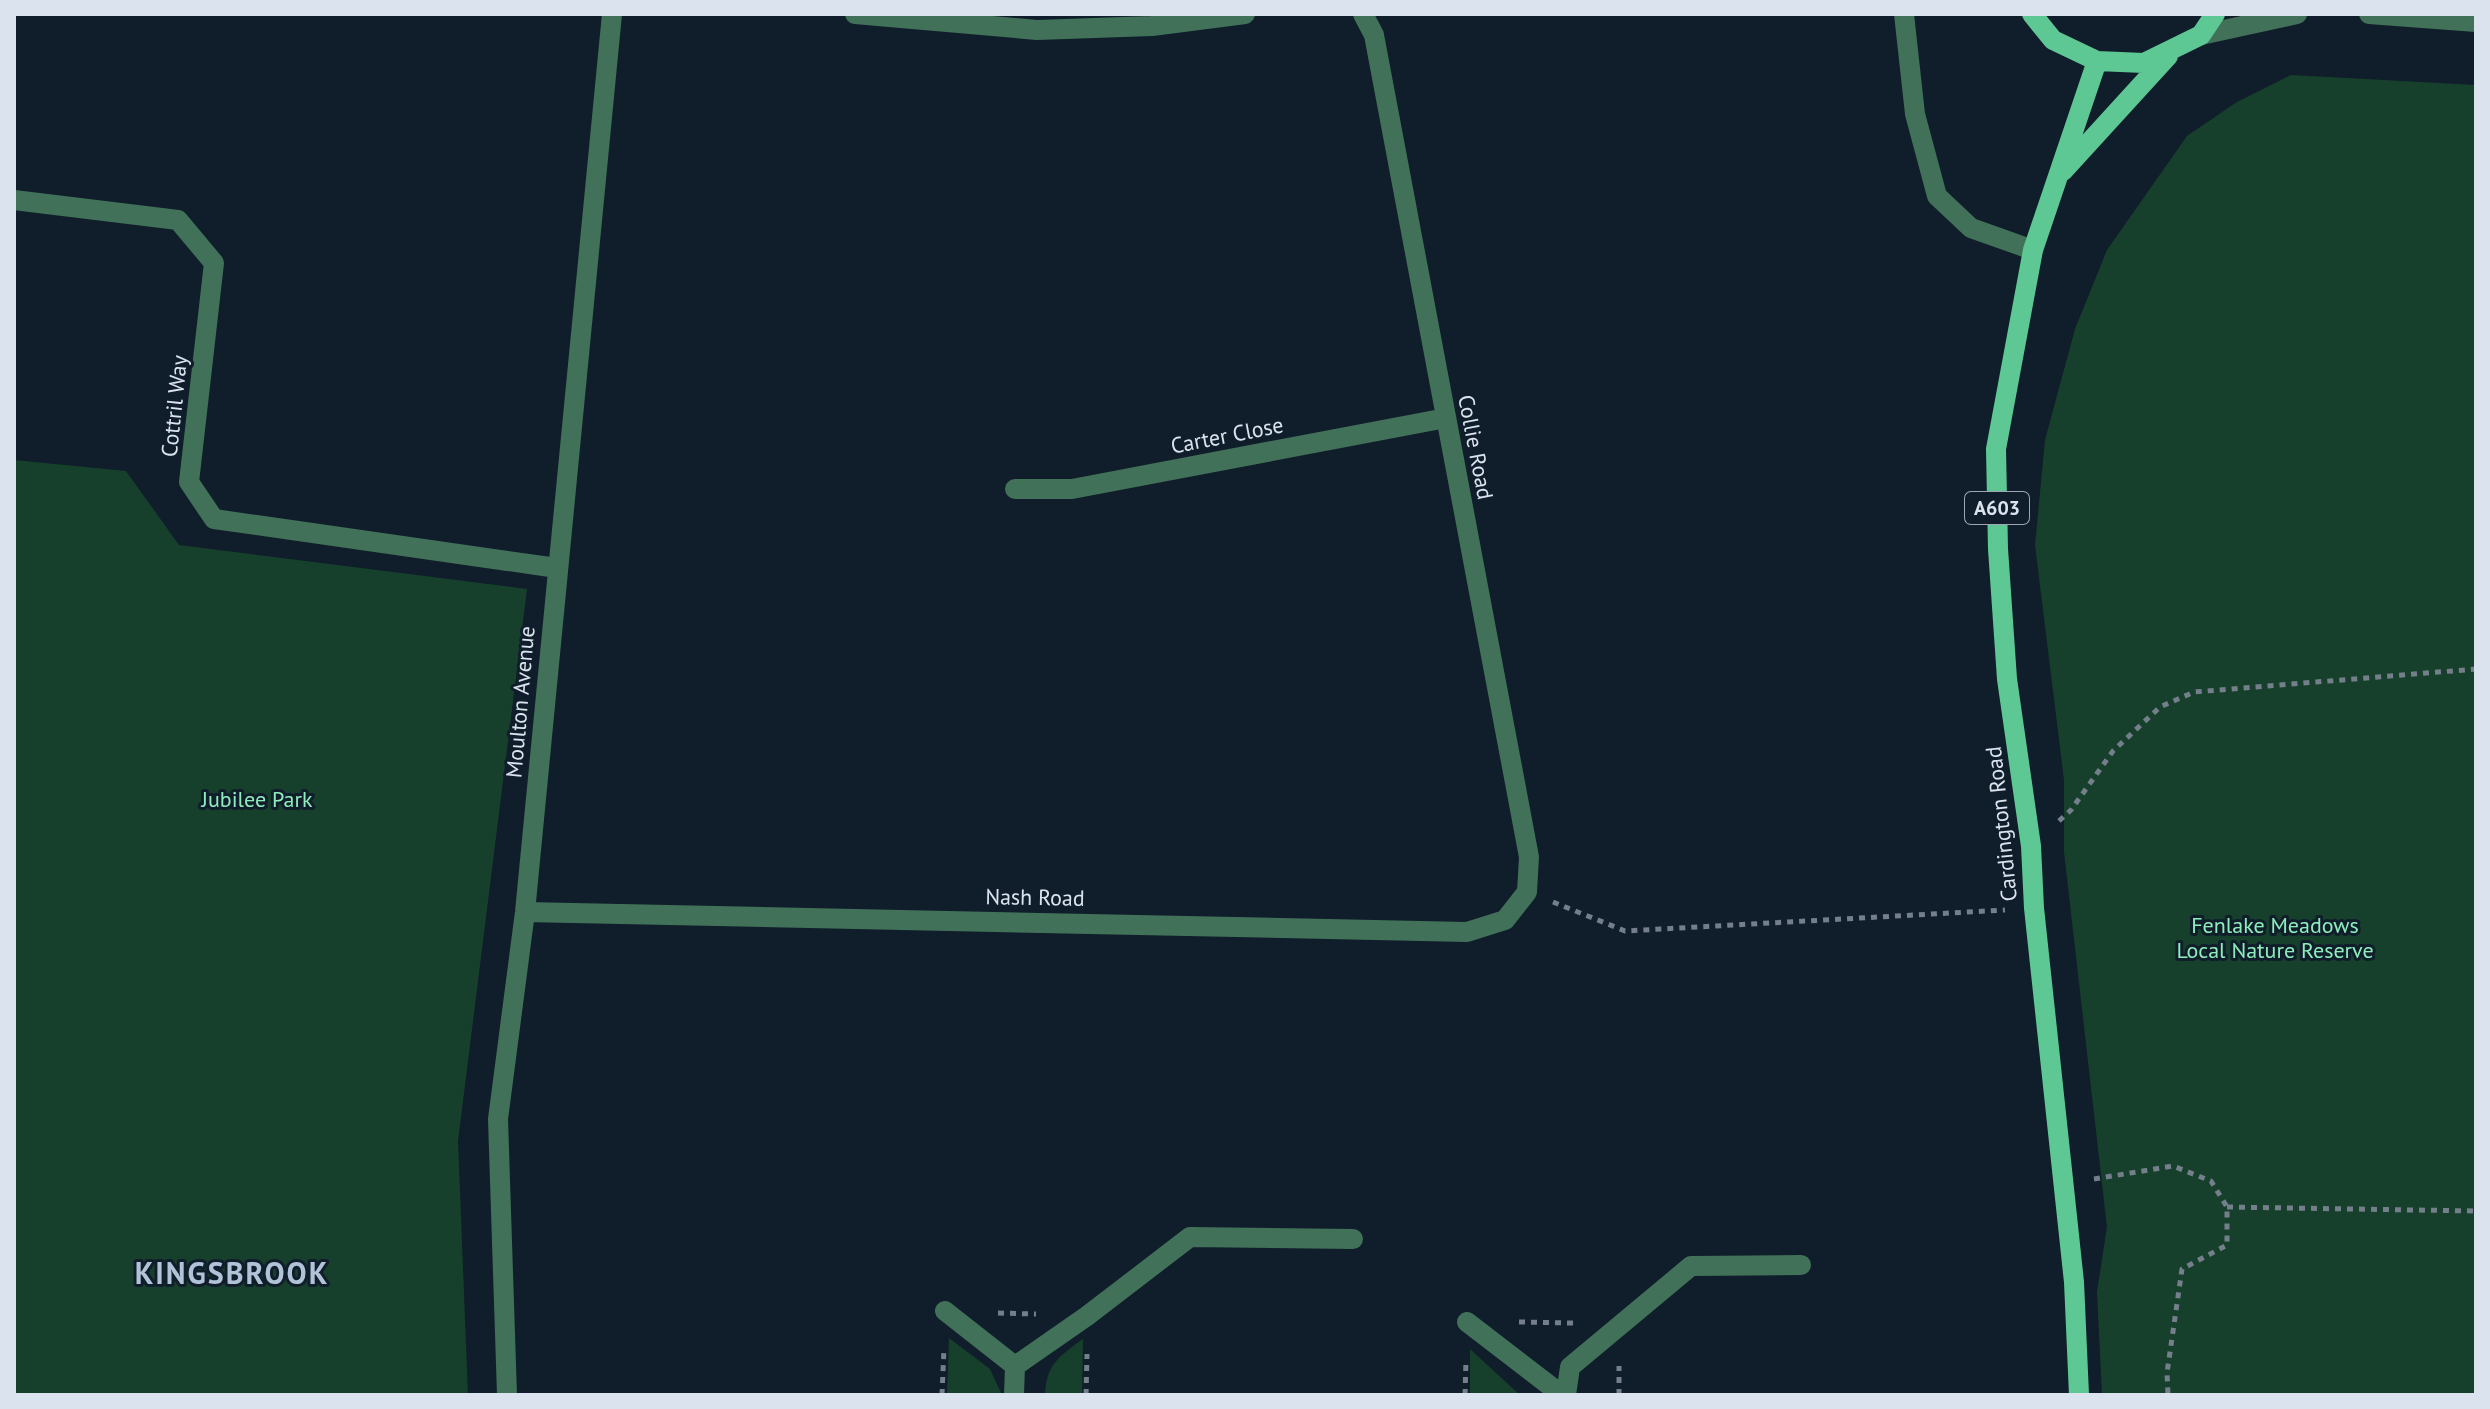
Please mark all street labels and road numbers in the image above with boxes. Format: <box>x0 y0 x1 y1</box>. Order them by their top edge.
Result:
street label: Cottril Way <box>155 353 193 458</box>
street label: Collie Road <box>1452 392 1500 502</box>
street label: Carter Close <box>1168 410 1286 460</box>
road number: A603 <box>1965 492 2029 524</box>
street label: Moulton Avenue <box>499 625 541 779</box>
street label: Cardington Road <box>1979 745 2023 903</box>
street label: Nash Road <box>985 882 1085 912</box>

